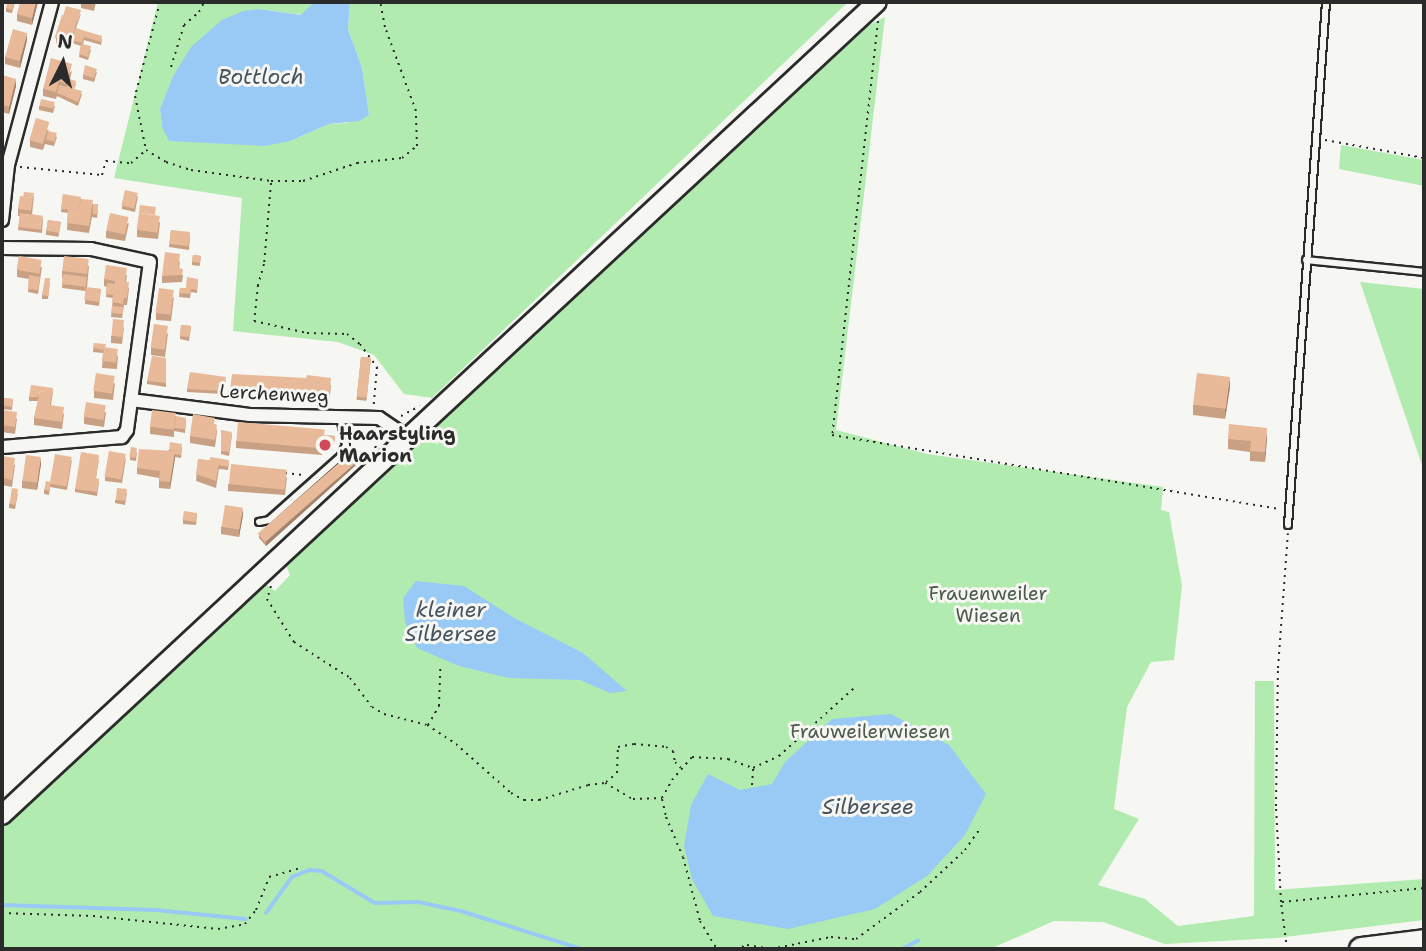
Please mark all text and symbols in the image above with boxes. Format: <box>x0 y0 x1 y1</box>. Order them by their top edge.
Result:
north arrow <box>28 28 98 98</box>
text: N <box>56 28 74 55</box>
water label: Bottloch <box>218 64 304 90</box>
street label: Lerchenweg <box>219 380 329 408</box>
place label: Haarstyling Marion <box>339 423 456 467</box>
marker: Haarstyling Marion <box>317 437 333 453</box>
park label: Frauenweiler Wiesen <box>929 583 1047 627</box>
water label: kleiner Silbersee <box>405 597 497 647</box>
park label: Frauweilerwiesen <box>790 721 950 743</box>
water label: Silbersee <box>822 794 914 820</box>

